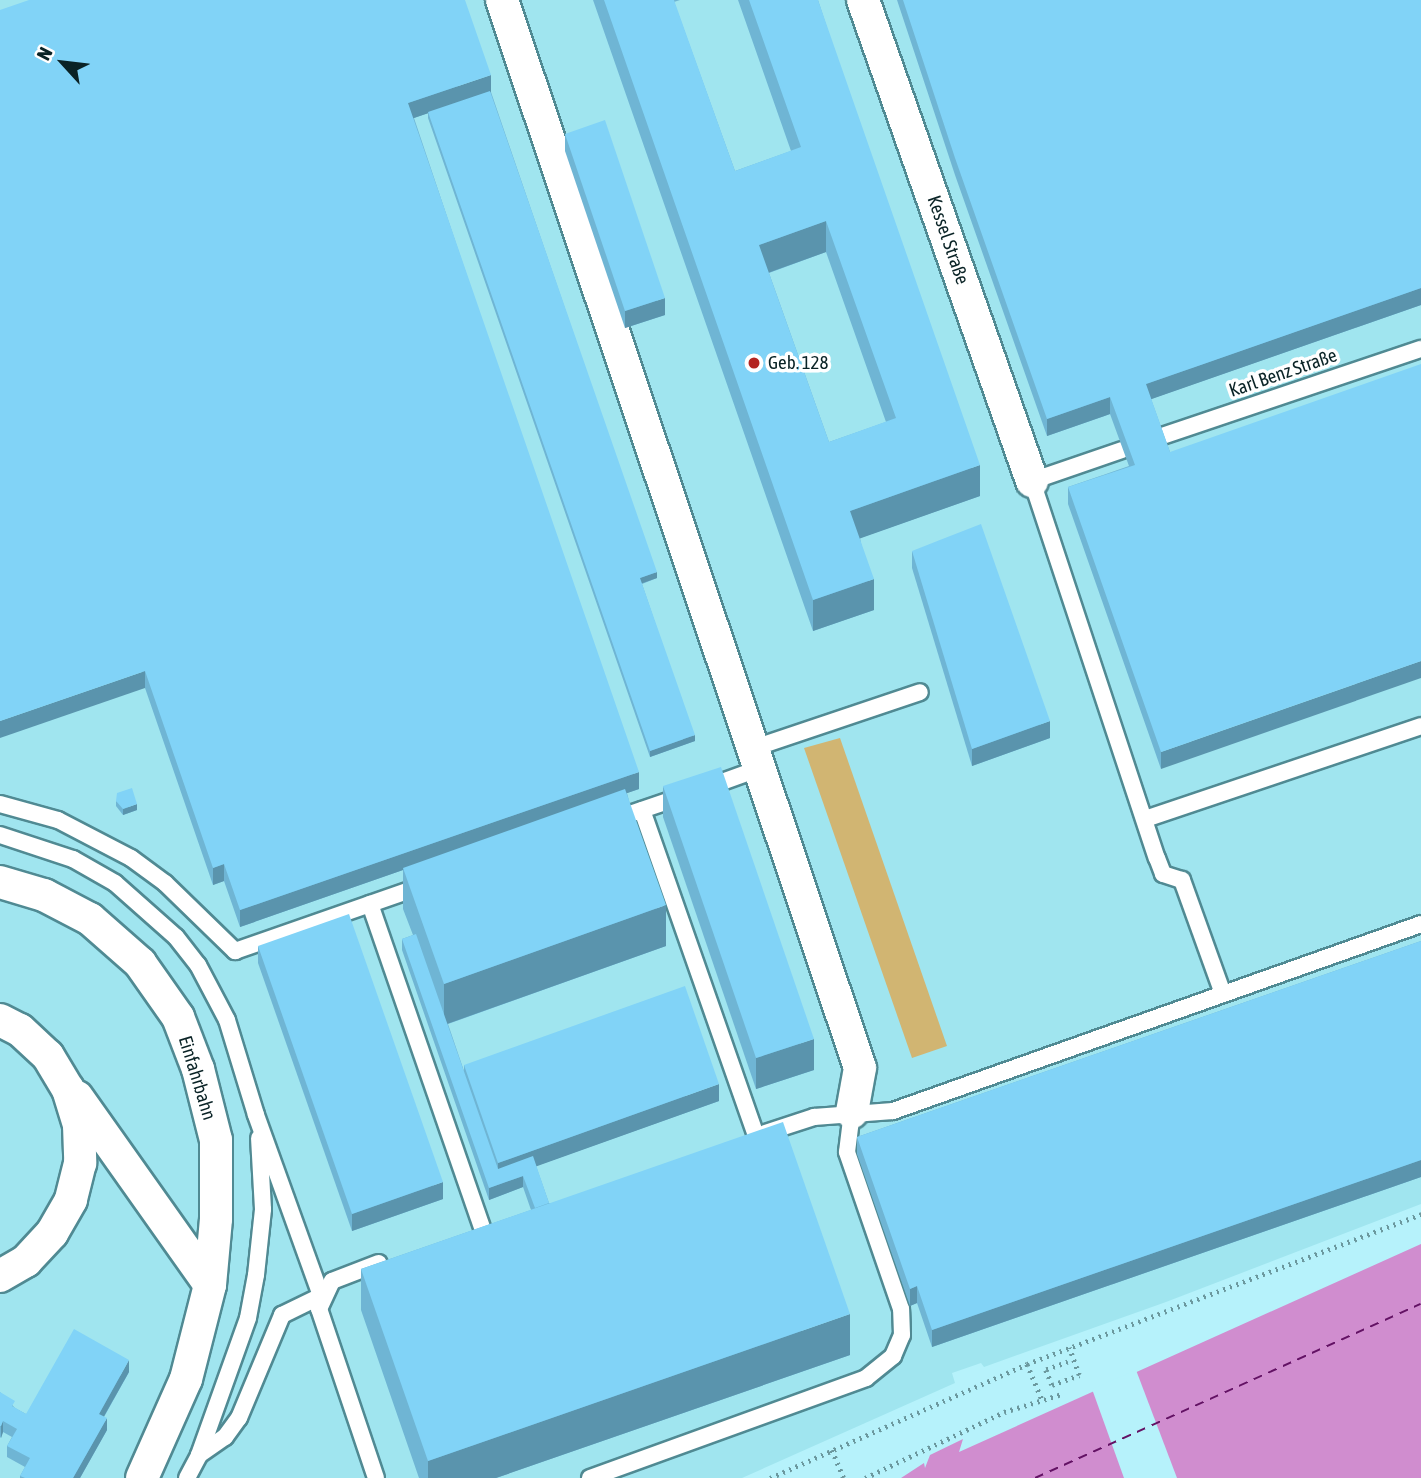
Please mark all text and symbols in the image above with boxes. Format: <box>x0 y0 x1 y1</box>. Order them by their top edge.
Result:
north arrow <box>28 28 98 98</box>
text: N <box>32 43 57 63</box>
street label: Kessel Straße <box>922 193 974 287</box>
street label: Karl Benz Straße <box>1226 344 1340 402</box>
place label: Geb. 128 <box>768 352 828 374</box>
marker: Geb. 128 <box>746 355 762 371</box>
street label: Einfahrbahn <box>173 1033 221 1123</box>

